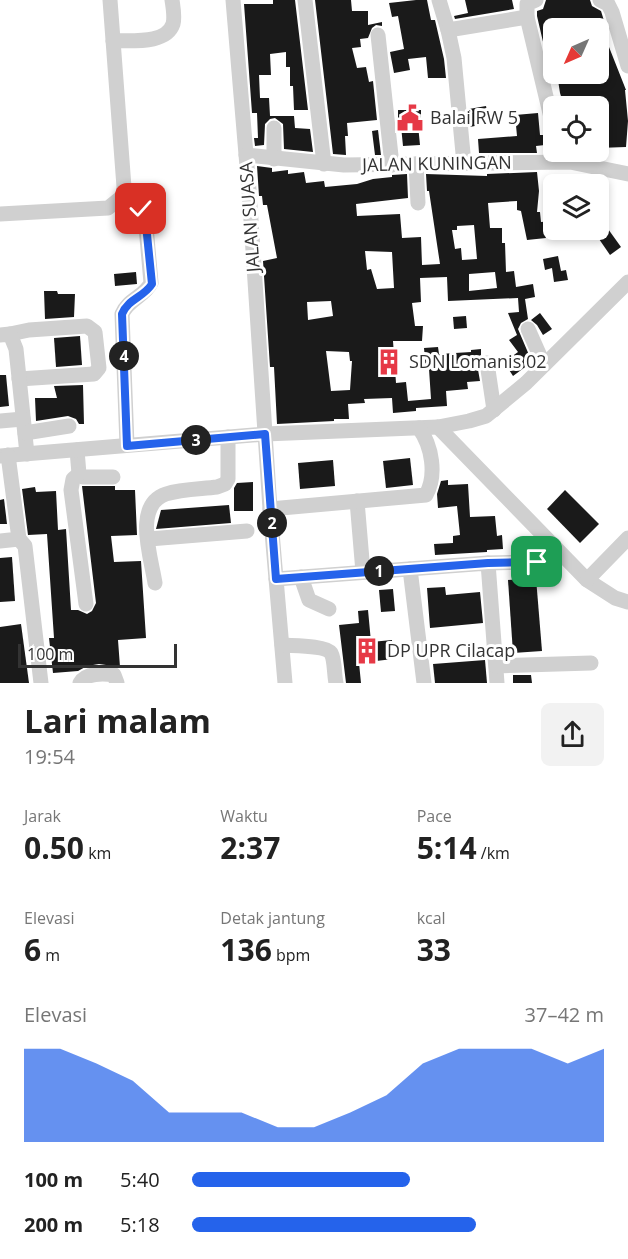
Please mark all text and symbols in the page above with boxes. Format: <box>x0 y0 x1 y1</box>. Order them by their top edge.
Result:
north arrow <box>543 18 609 84</box>
map controls <box>543 18 609 240</box>
button: locate <box>543 96 609 162</box>
public building icon: Balai RW 5 <box>395 103 425 133</box>
place label: Balai RW 5 <box>430 105 518 129</box>
street label: JALAN KUNINGAN <box>360 150 512 176</box>
street label: JALAN SUASA <box>233 160 265 275</box>
button: layers <box>543 174 609 240</box>
pin <box>115 183 166 234</box>
icon: check <box>124 192 157 225</box>
pin: 4 <box>109 341 139 371</box>
text: 4 <box>119 345 129 367</box>
building icon: SDN Lomanis 02 <box>374 347 404 377</box>
place label: SDN Lomanis 02 <box>409 349 546 373</box>
pin: 3 <box>181 425 211 455</box>
text: 3 <box>191 429 201 451</box>
pin: 2 <box>257 508 287 538</box>
text: 2 <box>267 512 277 534</box>
pin <box>511 536 562 587</box>
icon: arrive <box>520 545 553 578</box>
pin: 1 <box>364 556 394 586</box>
text: 1 <box>374 560 384 582</box>
building icon: DP UPR Cilacap <box>352 636 382 666</box>
place label: DP UPR Cilacap <box>387 638 515 662</box>
scale bar <box>18 641 177 668</box>
text: 100 m <box>27 643 73 665</box>
text: Lari malam <box>24 698 211 743</box>
button: share <box>541 703 604 766</box>
text: 19:54 <box>24 743 75 770</box>
text: Jarak <box>24 805 61 827</box>
text: Waktu <box>220 805 268 827</box>
text: Pace <box>417 805 452 827</box>
text: 0.50 <box>24 827 84 868</box>
text: 2:37 <box>220 827 280 868</box>
text: 5:14 <box>417 827 477 868</box>
text: km <box>84 842 111 864</box>
text: /km <box>477 842 510 864</box>
text: Elevasi <box>24 907 74 929</box>
text: Detak jantung <box>220 907 325 929</box>
text: kcal <box>417 907 446 929</box>
text: 6 <box>24 929 41 970</box>
text: 136 <box>220 929 272 970</box>
text: 33 <box>417 929 451 970</box>
text: m <box>41 944 60 966</box>
text: bpm <box>272 944 310 966</box>
text: Elevasi <box>24 1001 87 1028</box>
text: 37–42 m <box>525 1001 604 1028</box>
text: 100 m <box>24 1166 83 1193</box>
text: 5:40 <box>120 1166 160 1193</box>
text: 200 m <box>24 1211 83 1238</box>
text: 5:18 <box>120 1211 160 1238</box>

